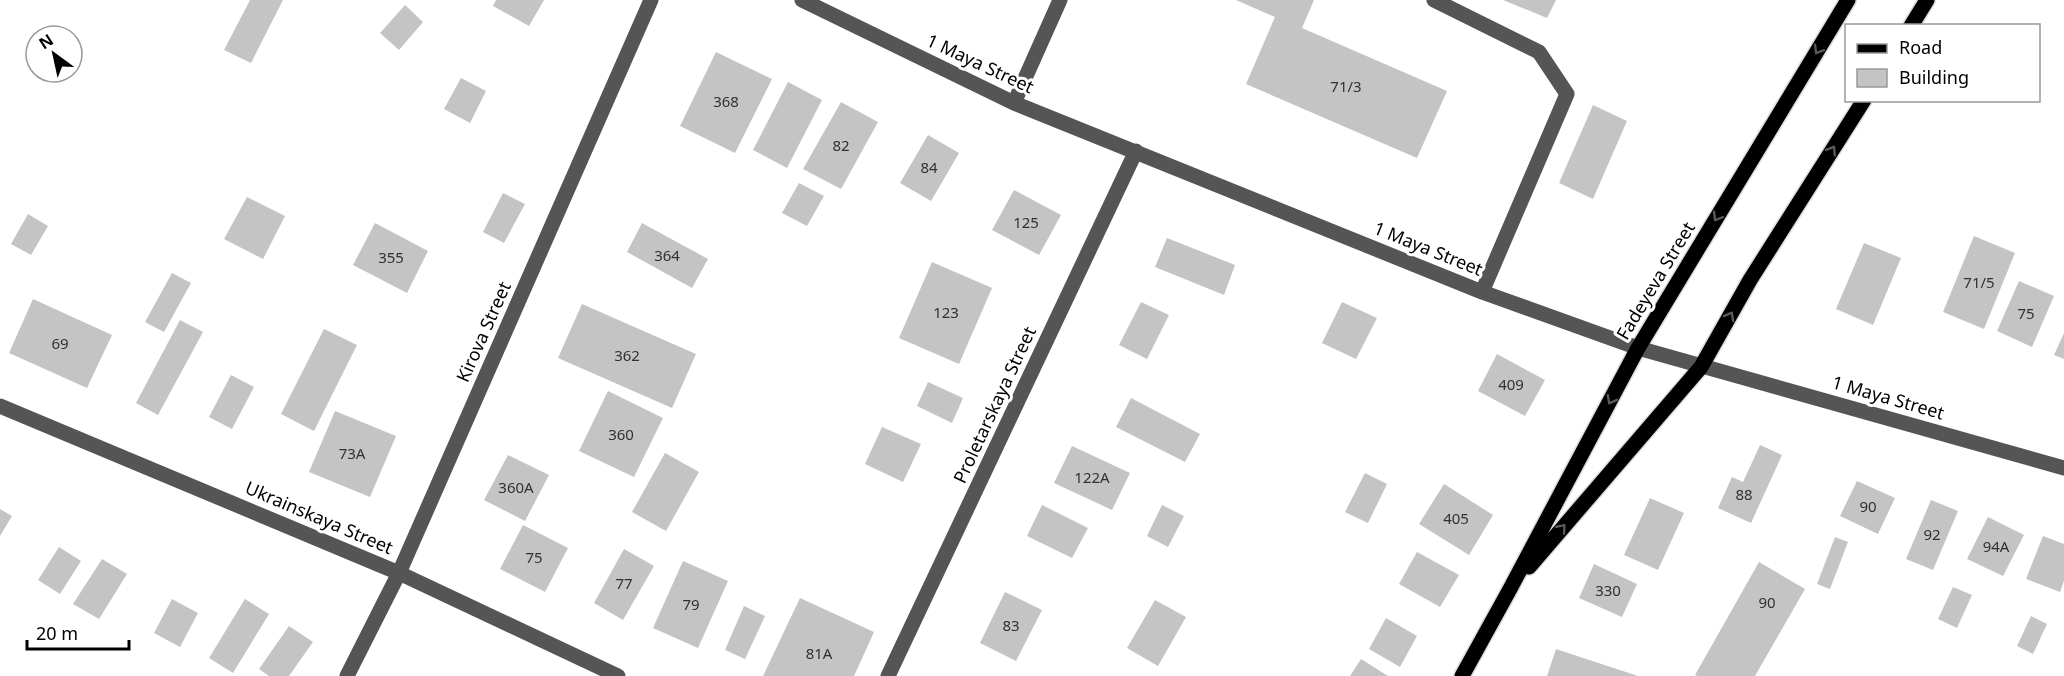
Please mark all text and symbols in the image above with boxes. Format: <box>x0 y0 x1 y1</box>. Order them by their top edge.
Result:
north arrow <box>24 24 84 84</box>
legend <box>1845 24 2040 102</box>
street label: 1 Maya Street <box>923 28 1038 99</box>
text: N <box>34 29 57 54</box>
text: Road <box>1899 35 1942 59</box>
one-way arrow <box>1813 44 1825 54</box>
text: Building <box>1899 65 1969 89</box>
house number: 71/3 <box>1330 76 1362 96</box>
house number: 368 <box>713 91 739 111</box>
house number: 82 <box>832 135 850 155</box>
one-way arrow <box>1825 146 1837 156</box>
house number: 84 <box>920 157 938 177</box>
one-way arrow <box>1712 211 1724 221</box>
house number: 125 <box>1013 212 1039 232</box>
street label: 1 Maya Street <box>1370 215 1487 281</box>
street label: Fadeyeva Street <box>1610 217 1700 344</box>
house number: 364 <box>654 245 680 265</box>
house number: 355 <box>378 247 404 267</box>
house number: 71/5 <box>1963 272 1995 292</box>
street label: Kirova Street <box>450 277 516 386</box>
house number: 123 <box>933 302 959 322</box>
house number: 75 <box>2017 303 2035 323</box>
one-way arrow <box>1723 312 1734 322</box>
street label: Proletarskaya Street <box>947 322 1041 487</box>
house number: 69 <box>51 333 69 353</box>
house number: 362 <box>614 345 640 365</box>
street label: 1 Maya Street <box>1829 370 1948 425</box>
house number: 409 <box>1498 374 1524 394</box>
one-way arrow <box>1607 393 1618 404</box>
house number: 360 <box>608 424 634 444</box>
house number: 73А <box>339 443 366 463</box>
house number: 122А <box>1074 467 1110 487</box>
street label: Ukrainskaya Street <box>242 475 397 559</box>
house number: 360А <box>498 477 534 497</box>
house number: 88 <box>1735 484 1753 504</box>
house number: 90 <box>1859 496 1877 516</box>
house number: 405 <box>1443 508 1469 528</box>
one-way arrow <box>1555 524 1566 535</box>
house number: 92 <box>1923 524 1941 544</box>
house number: 94А <box>1983 536 2010 556</box>
house number: 75 <box>525 547 543 567</box>
house number: 77 <box>615 573 633 593</box>
house number: 330 <box>1595 580 1621 600</box>
house number: 90 <box>1758 592 1776 612</box>
house number: 79 <box>682 594 700 614</box>
scale bar <box>27 613 129 651</box>
house number: 83 <box>1002 615 1020 635</box>
text: 20 m <box>36 621 78 645</box>
house number: 81А <box>806 643 833 663</box>

